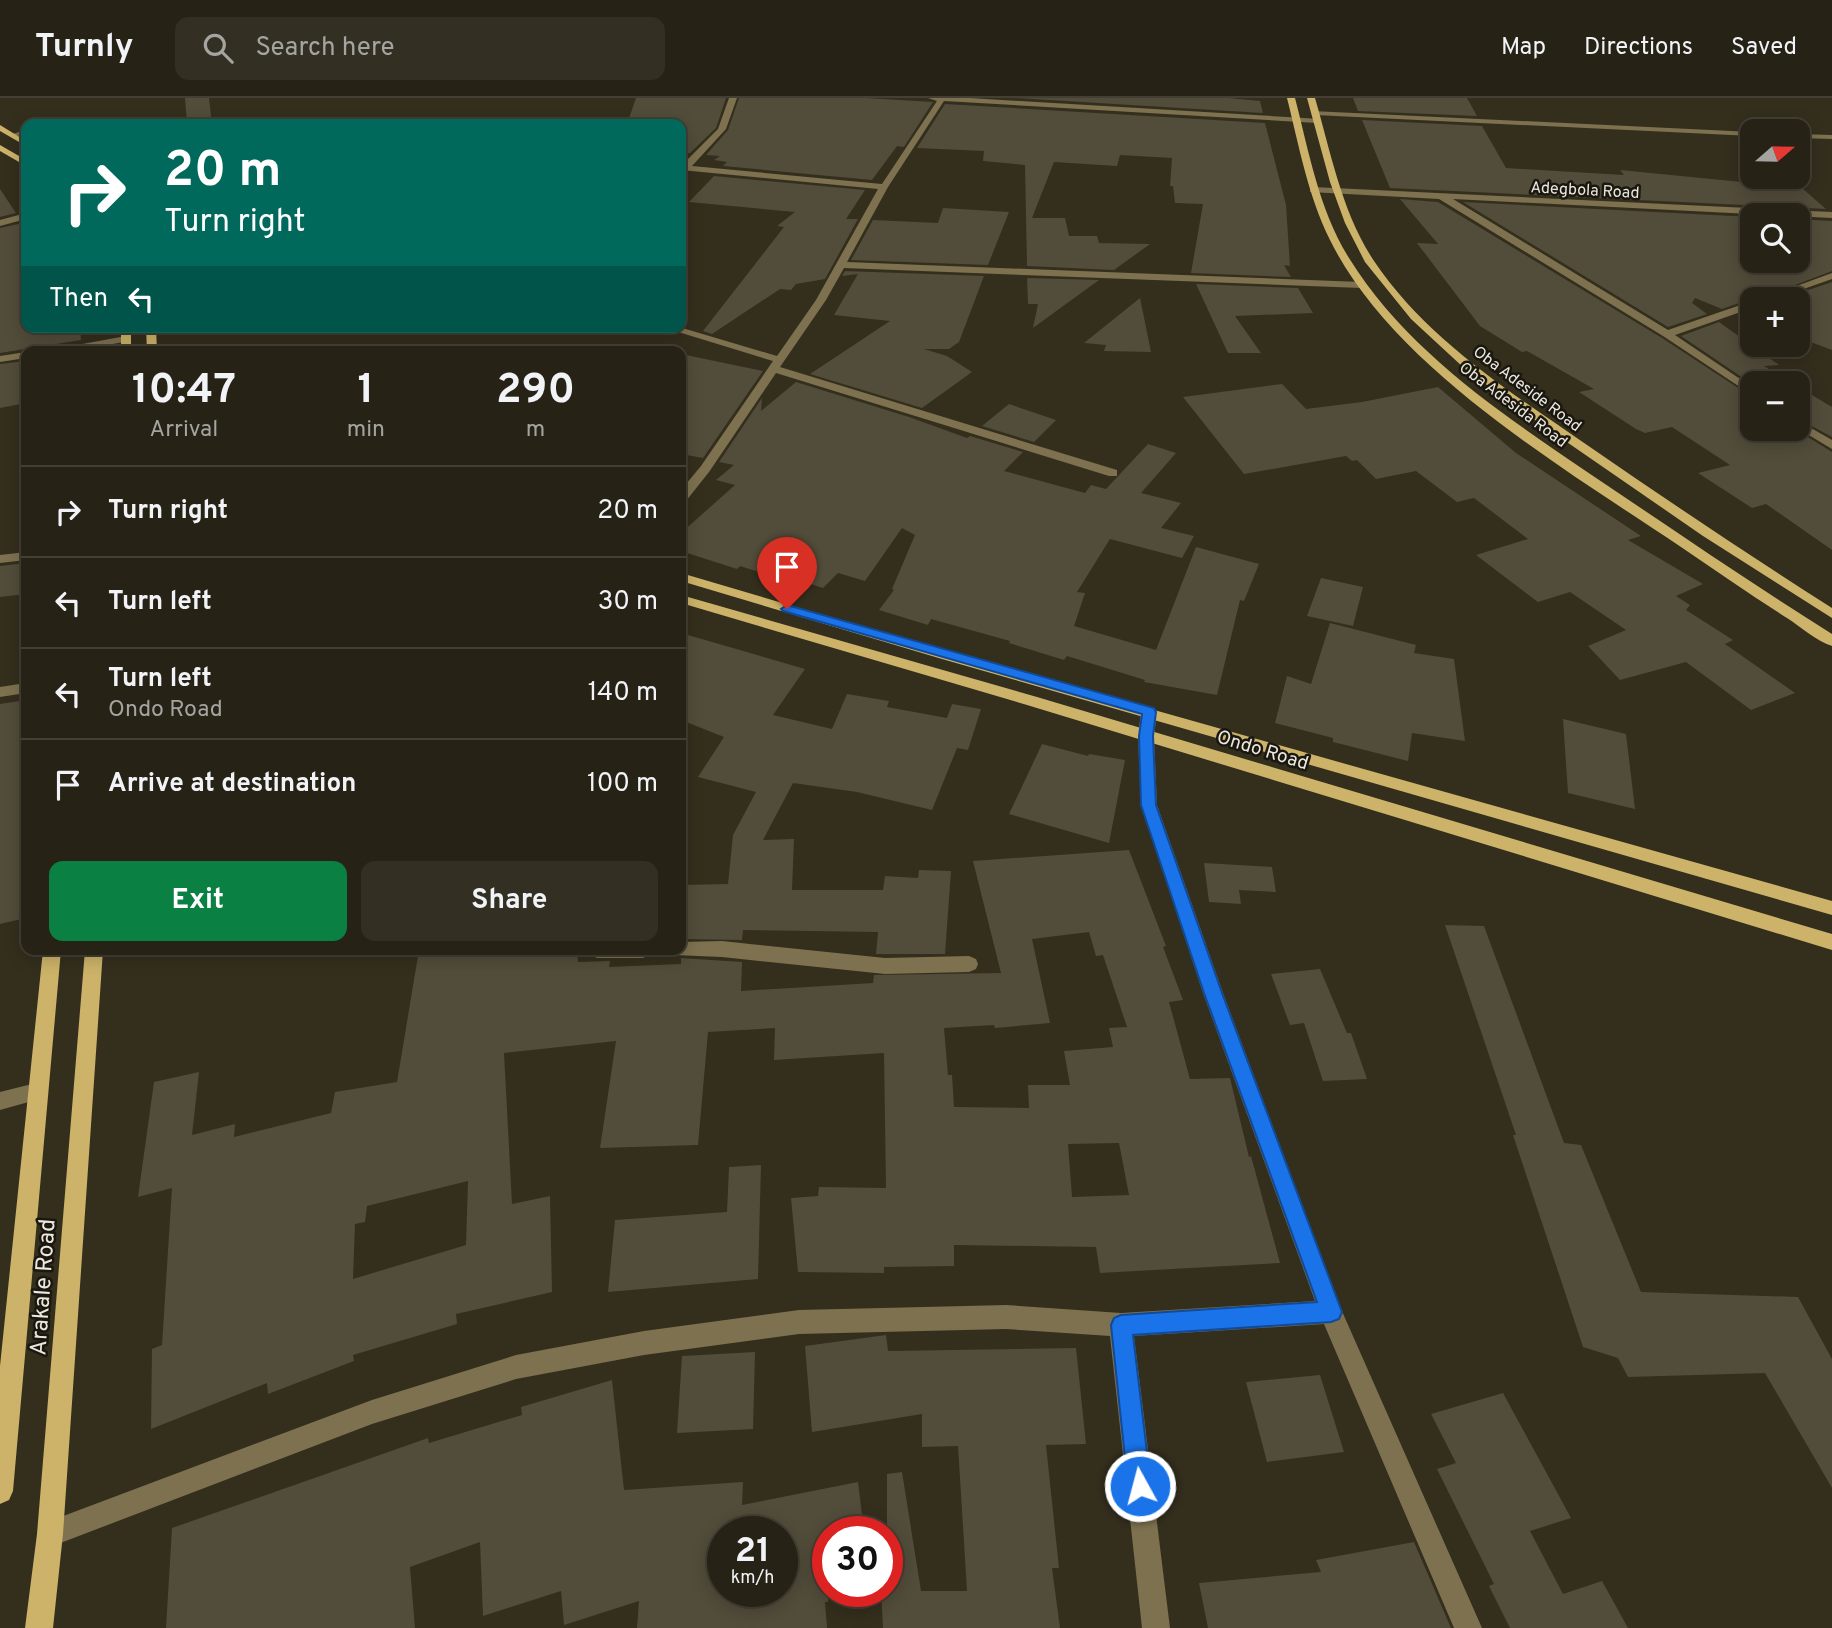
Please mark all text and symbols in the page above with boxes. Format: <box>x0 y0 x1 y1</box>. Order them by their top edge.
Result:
search box <box>175 17 665 80</box>
text: Turnly <box>35 27 133 69</box>
icon: search <box>199 29 237 67</box>
text: Search here <box>255 32 394 65</box>
text: Map <box>1501 33 1546 63</box>
text: Directions <box>1584 33 1693 63</box>
text: Saved <box>1731 33 1797 63</box>
north arrow <box>1740 119 1810 189</box>
map controls <box>1740 119 1810 441</box>
text: 20 m <box>164 142 281 204</box>
icon: right <box>49 147 140 238</box>
street label: Adegbola Road <box>1530 178 1640 204</box>
text: Turn right <box>164 203 306 243</box>
button: search <box>1740 203 1810 273</box>
icon: left <box>122 280 160 318</box>
text: Then <box>49 283 108 316</box>
button: + <box>1740 287 1810 357</box>
street label: Oba Adeside Road <box>1469 342 1585 437</box>
street label: Oba Adesida Road <box>1455 358 1571 453</box>
text: 10:47 <box>132 365 236 418</box>
text: 1 <box>358 365 374 418</box>
text: 290 <box>496 365 575 418</box>
button: − <box>1740 371 1810 441</box>
text: Arrival <box>150 416 218 445</box>
text: min <box>347 416 385 445</box>
text: m <box>526 416 545 445</box>
icon: right <box>49 493 87 531</box>
text: Turn right <box>108 495 228 528</box>
text: 20 m <box>597 495 658 528</box>
pin <box>757 537 817 609</box>
icon: arrive <box>768 548 806 586</box>
icon: left <box>49 584 87 622</box>
text: Turn left <box>108 586 212 619</box>
text: 30 m <box>598 586 658 619</box>
text: Turn left <box>108 663 212 696</box>
icon: left <box>49 675 87 713</box>
text: 140 m <box>588 677 658 710</box>
text: Ondo Road <box>108 696 223 725</box>
street label: Ondo Road <box>1214 726 1311 776</box>
icon: arrive <box>49 766 87 804</box>
text: Arrive at destination <box>108 768 356 801</box>
text: 100 m <box>587 768 658 801</box>
button: Exit <box>49 861 347 941</box>
button: Share <box>361 861 658 941</box>
street label: Arakale Road <box>25 1218 64 1357</box>
position arrow <box>1103 1449 1177 1523</box>
speed limit sign: 30 <box>812 1516 903 1607</box>
text: 21 <box>735 1530 770 1574</box>
text: km/h <box>731 1567 774 1590</box>

